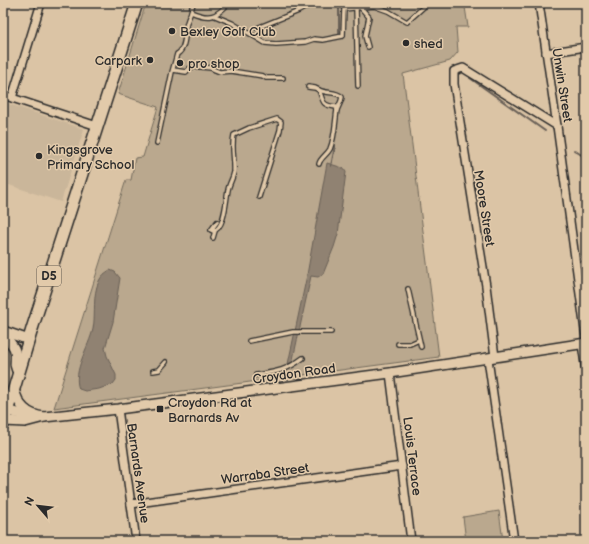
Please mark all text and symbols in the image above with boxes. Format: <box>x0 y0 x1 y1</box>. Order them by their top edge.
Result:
place label: Bexley Golf Club <box>180 24 276 40</box>
marker: Bexley Golf Club <box>167 26 177 36</box>
place label: shed <box>414 36 443 52</box>
marker: shed <box>401 38 411 48</box>
street label: Unwin Street <box>548 47 576 123</box>
place label: Carpark <box>95 53 143 69</box>
marker: Carpark <box>145 55 155 65</box>
place label: pro shop <box>188 56 239 72</box>
marker: pro shop <box>175 58 185 68</box>
place label: Kingsgrove Primary School <box>47 142 134 173</box>
marker: Kingsgrove Primary School <box>34 151 44 161</box>
street label: Moore Street <box>470 169 498 247</box>
road number: D5 <box>37 266 61 286</box>
street label: Croydon Road <box>252 360 337 388</box>
place label: Croydon Rd at Barnards Av <box>168 395 252 426</box>
marker: Croydon Rd at Barnards Av <box>155 404 165 414</box>
street label: Louis Terrace <box>399 416 425 497</box>
street label: Barnards Avenue <box>123 422 153 525</box>
street label: Warraba Street <box>220 460 310 488</box>
north arrow <box>18 486 58 526</box>
text: N <box>22 495 37 508</box>

